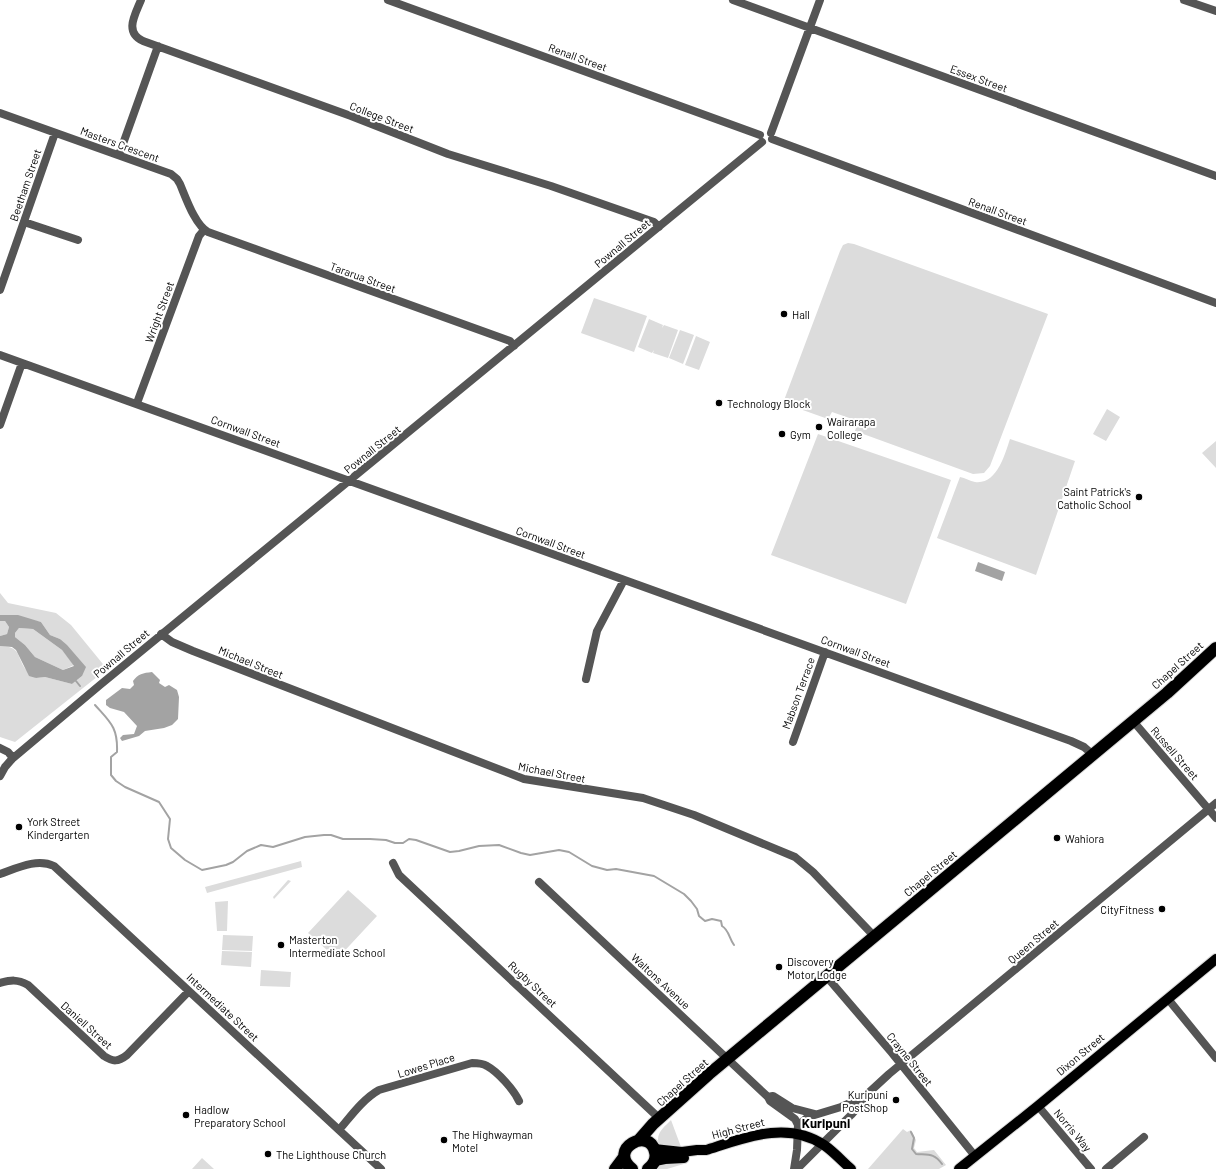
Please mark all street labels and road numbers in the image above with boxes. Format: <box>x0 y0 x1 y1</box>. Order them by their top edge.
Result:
street label: Renall Street <box>547 40 609 74</box>
street label: Essex Street <box>948 62 1010 94</box>
street label: College Street <box>348 99 416 135</box>
street label: Masters Crescent <box>79 124 161 164</box>
street label: Beetham Street <box>7 147 43 223</box>
street label: Renall Street <box>967 194 1029 228</box>
street label: Pownall Street <box>591 216 653 270</box>
street label: Tararua Street <box>328 259 398 295</box>
street label: Wright Street <box>142 280 176 344</box>
street label: Cornwall Street <box>209 412 283 450</box>
street label: Pownall Street <box>341 422 403 476</box>
street label: Cornwall Street <box>514 523 588 561</box>
street label: Pownall Street <box>90 626 152 680</box>
street label: Cornwall Street <box>819 632 893 670</box>
street label: Chapel Street <box>1149 638 1205 692</box>
street label: Michael Street <box>217 643 285 681</box>
street label: Mabson Terrace <box>779 655 817 731</box>
street label: Russell Street <box>1148 724 1202 782</box>
street label: Michael Street <box>517 759 587 785</box>
street label: Chapel Street <box>901 847 959 899</box>
street label: Queen Street <box>1005 916 1061 966</box>
street label: Waltons Avenue <box>629 951 693 1012</box>
street label: Rugby Street <box>506 958 560 1010</box>
street label: Intermediate Street <box>184 970 262 1044</box>
street label: Daniell Street <box>59 999 115 1051</box>
street label: Crayne Street <box>884 1030 936 1088</box>
street label: Dixon Street <box>1053 1030 1107 1078</box>
street label: Lowes Place <box>396 1050 456 1080</box>
street label: Chapel Street <box>654 1055 710 1109</box>
street label: Norris Way <box>1051 1106 1095 1154</box>
street label: High Street <box>710 1115 766 1141</box>

